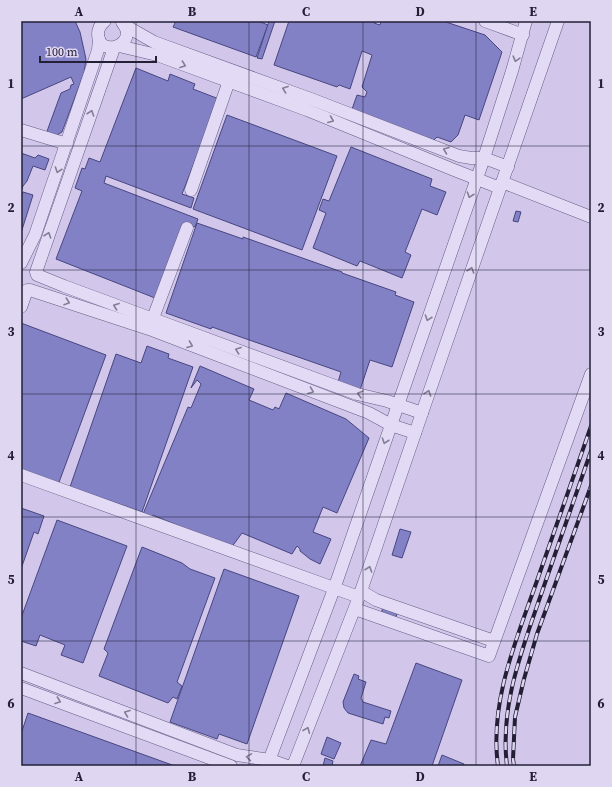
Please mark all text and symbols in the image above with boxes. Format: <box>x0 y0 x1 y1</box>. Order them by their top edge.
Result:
text: A <box>75 3 84 20</box>
text: B <box>188 3 197 20</box>
text: C <box>302 3 310 20</box>
text: D <box>415 3 425 20</box>
text: E <box>529 3 537 20</box>
scale bar <box>40 38 156 64</box>
text: 100 m <box>46 44 78 60</box>
one-way arrow <box>512 55 521 62</box>
one-way arrow <box>179 60 186 68</box>
text: 1 <box>7 75 15 92</box>
text: 1 <box>597 75 605 92</box>
one-way arrow <box>282 86 289 94</box>
one-way arrow <box>86 109 95 116</box>
one-way arrow <box>327 115 334 123</box>
one-way arrow <box>442 147 449 155</box>
one-way arrow <box>54 166 63 173</box>
one-way arrow <box>466 192 475 199</box>
text: 2 <box>7 199 15 216</box>
text: 2 <box>597 199 605 216</box>
one-way arrow <box>44 232 52 239</box>
one-way arrow <box>467 267 475 274</box>
one-way arrow <box>63 297 70 306</box>
one-way arrow <box>113 302 120 310</box>
one-way arrow <box>424 314 432 321</box>
text: 3 <box>7 323 15 340</box>
text: 3 <box>597 323 605 340</box>
one-way arrow <box>186 340 193 348</box>
one-way arrow <box>235 347 242 355</box>
one-way arrow <box>308 386 315 394</box>
one-way arrow <box>357 390 364 399</box>
one-way arrow <box>424 390 432 397</box>
one-way arrow <box>382 437 390 444</box>
text: 4 <box>7 447 15 464</box>
text: 4 <box>597 447 605 464</box>
one-way arrow <box>364 566 372 573</box>
text: 5 <box>7 571 15 588</box>
text: 5 <box>597 571 605 588</box>
text: 6 <box>7 695 15 712</box>
text: 6 <box>597 695 605 712</box>
one-way arrow <box>54 697 61 705</box>
one-way arrow <box>123 710 130 718</box>
one-way arrow <box>302 726 310 734</box>
one-way arrow <box>246 753 252 762</box>
text: A <box>75 768 84 785</box>
text: B <box>188 768 197 785</box>
text: C <box>302 768 310 785</box>
text: D <box>415 768 425 785</box>
text: E <box>529 768 537 785</box>

